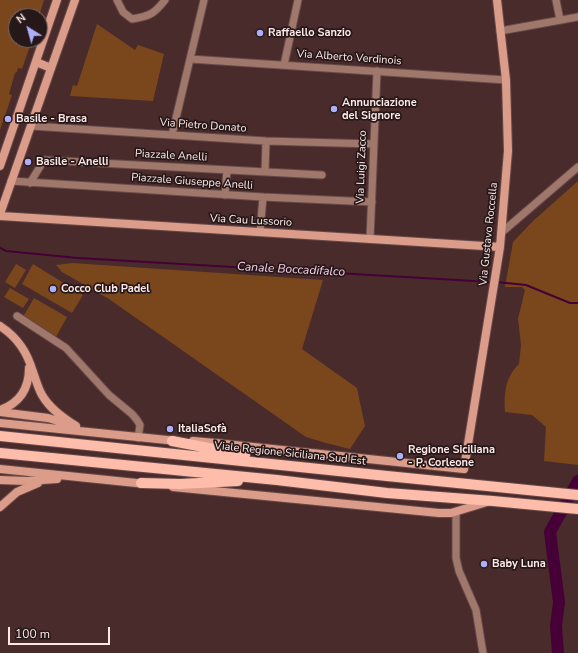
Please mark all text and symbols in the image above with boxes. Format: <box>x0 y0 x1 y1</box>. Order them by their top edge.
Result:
north arrow <box>8 8 48 48</box>
text: N <box>13 10 29 27</box>
place label: Raffaello Sanzio <box>268 26 351 40</box>
marker: Raffaello Sanzio <box>255 28 265 38</box>
street label: Via Alberto Verdinois <box>296 48 402 68</box>
place label: Annunciazione del Signore <box>342 96 417 122</box>
marker: Annunciazione del Signore <box>329 104 339 114</box>
place label: Basile - Brasa <box>16 112 87 126</box>
marker: Basile - Brasa <box>3 114 13 124</box>
street label: Via Pietro Donato <box>159 116 247 136</box>
street label: Via Luigi Zacco <box>354 130 370 204</box>
street label: Piazzale Anelli <box>135 148 207 164</box>
place label: Basile - Anelli <box>36 155 108 169</box>
marker: Basile - Anelli <box>23 157 33 167</box>
street label: Piazzale Giuseppe Anelli <box>131 171 253 193</box>
street label: Via Gustavo Roccella <box>477 182 501 286</box>
street label: Via Cau Lussorio <box>210 212 292 230</box>
water label: Canale Boccadifalco <box>237 260 345 280</box>
place label: Cocco Club Padel <box>61 282 150 296</box>
marker: Cocco Club Padel <box>48 284 58 294</box>
place label: ItaliaSofà <box>178 422 227 436</box>
marker: ItaliaSofà <box>165 424 175 434</box>
street label: Viale Regione Siciliana Sud Est <box>214 439 366 469</box>
place label: Regione Siciliana - P. Corleone <box>408 443 495 469</box>
marker: Regione Siciliana - P. Corleone <box>395 451 405 461</box>
place label: Baby Luna <box>492 557 546 571</box>
marker: Baby Luna <box>479 559 489 569</box>
scale bar <box>10 619 112 645</box>
text: 100 m <box>15 626 50 642</box>

